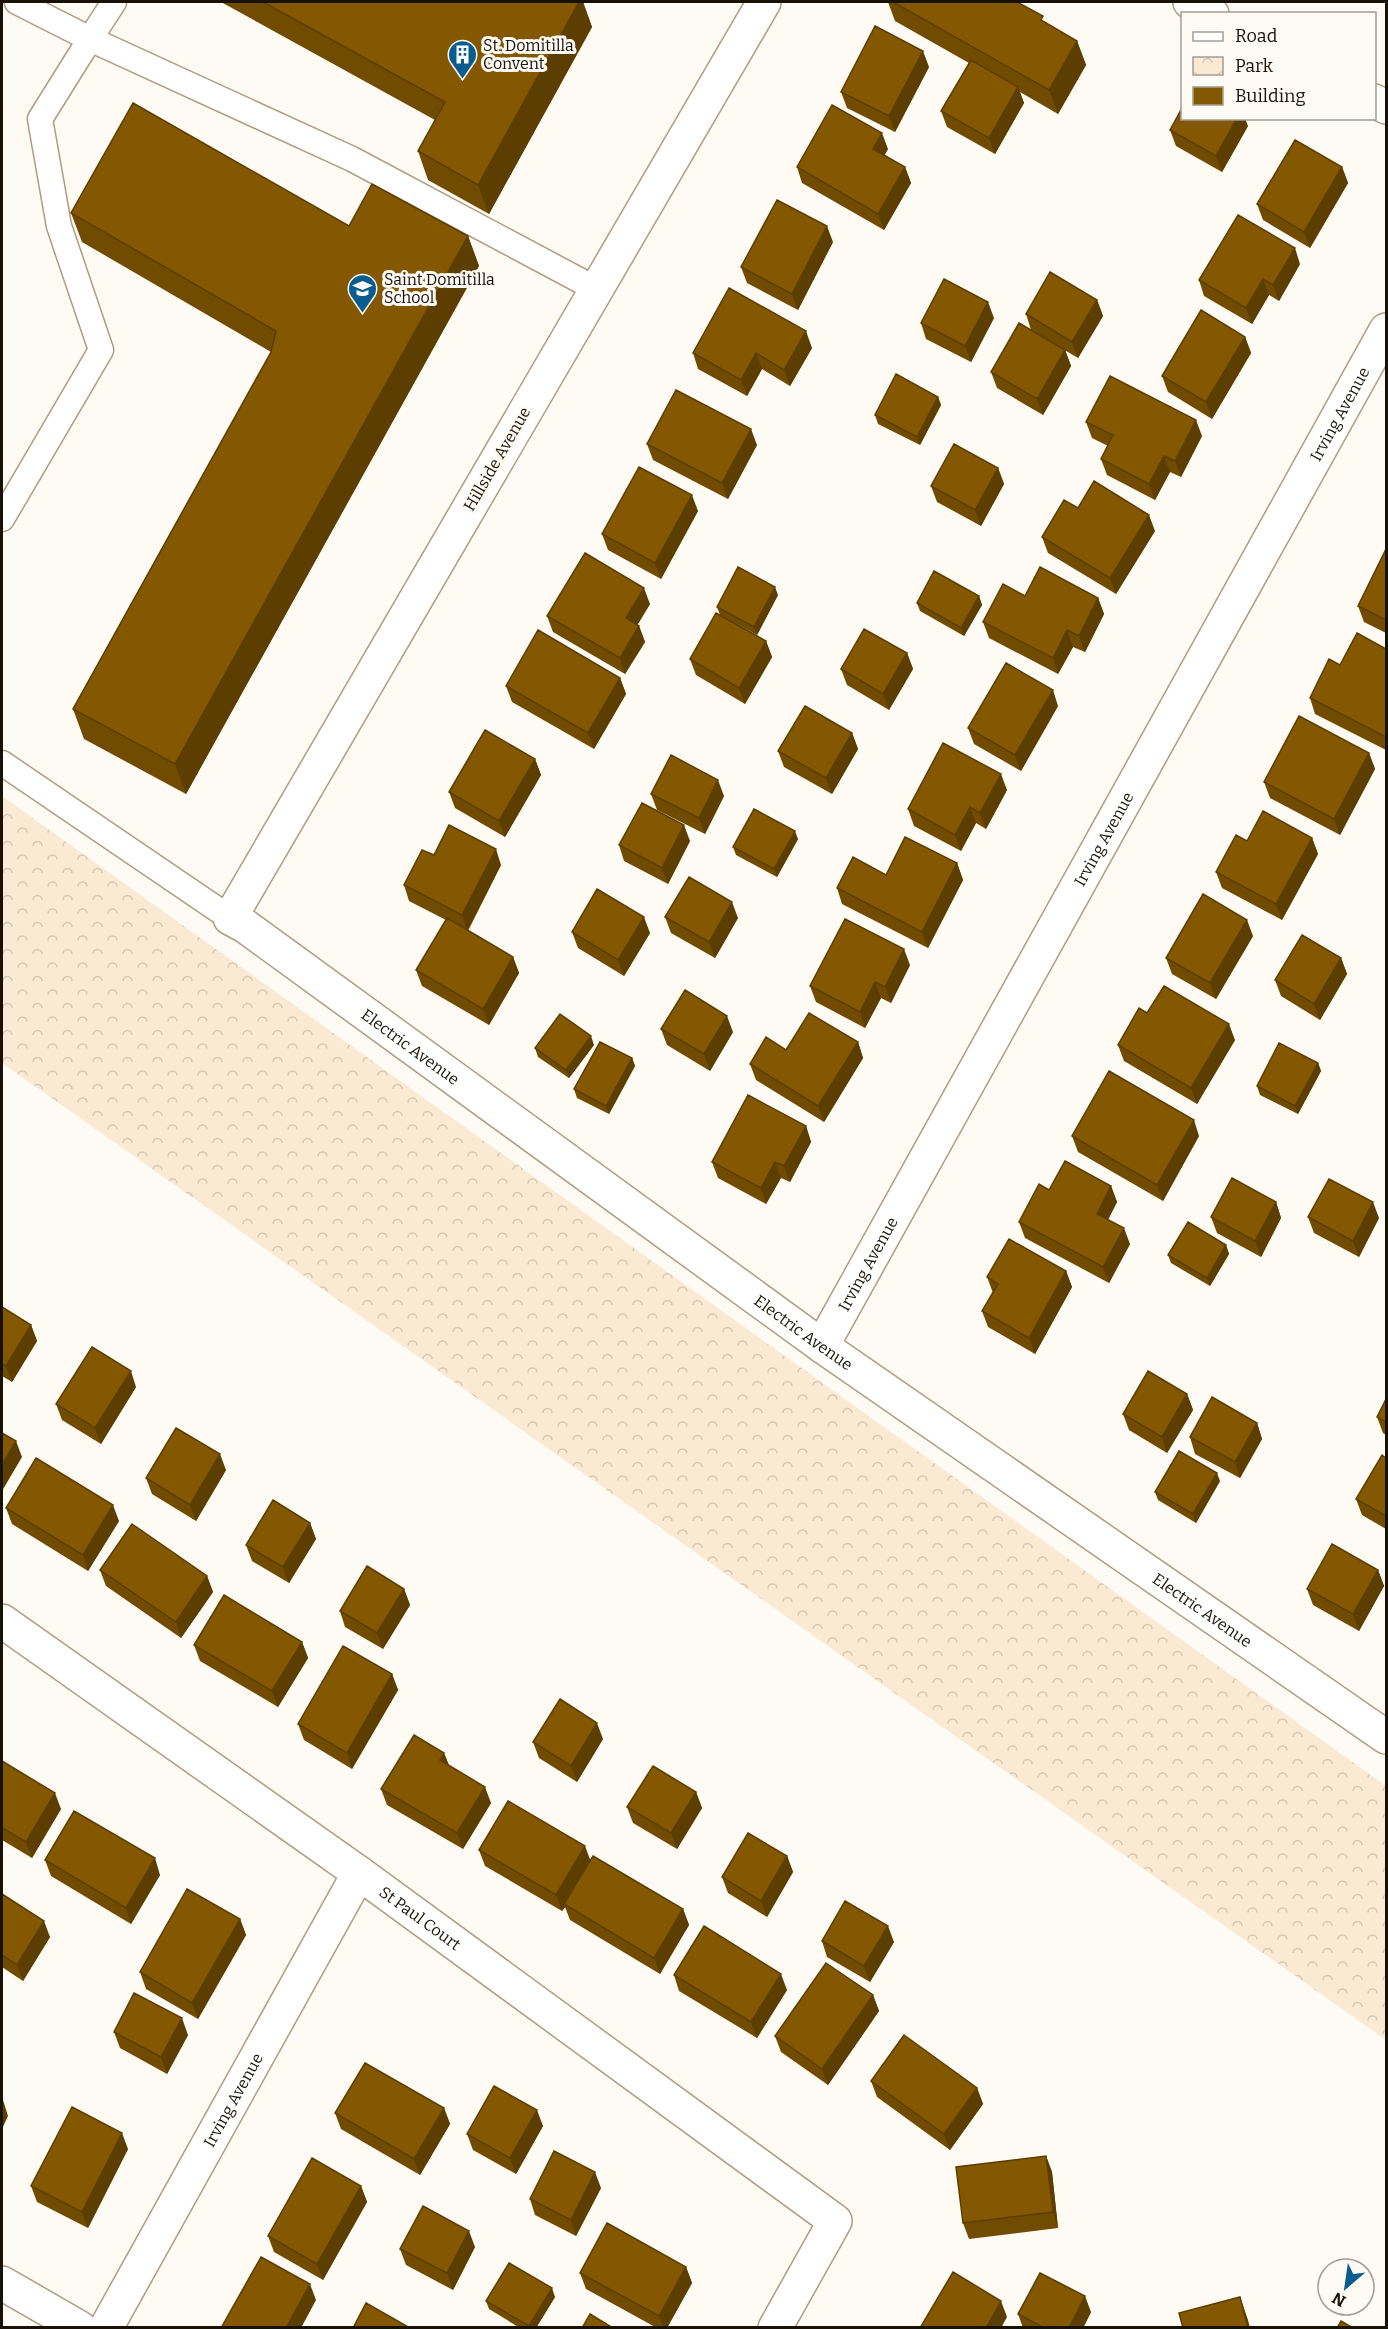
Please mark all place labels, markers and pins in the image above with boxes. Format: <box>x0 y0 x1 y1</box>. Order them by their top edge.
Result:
place label: St. Domitilla Convent <box>483 36 574 73</box>
building icon: St. Domitilla Convent <box>446 38 478 80</box>
place label: Saint Domitilla School <box>384 270 495 307</box>
school or university icon: Saint Domitilla School <box>347 272 379 314</box>

